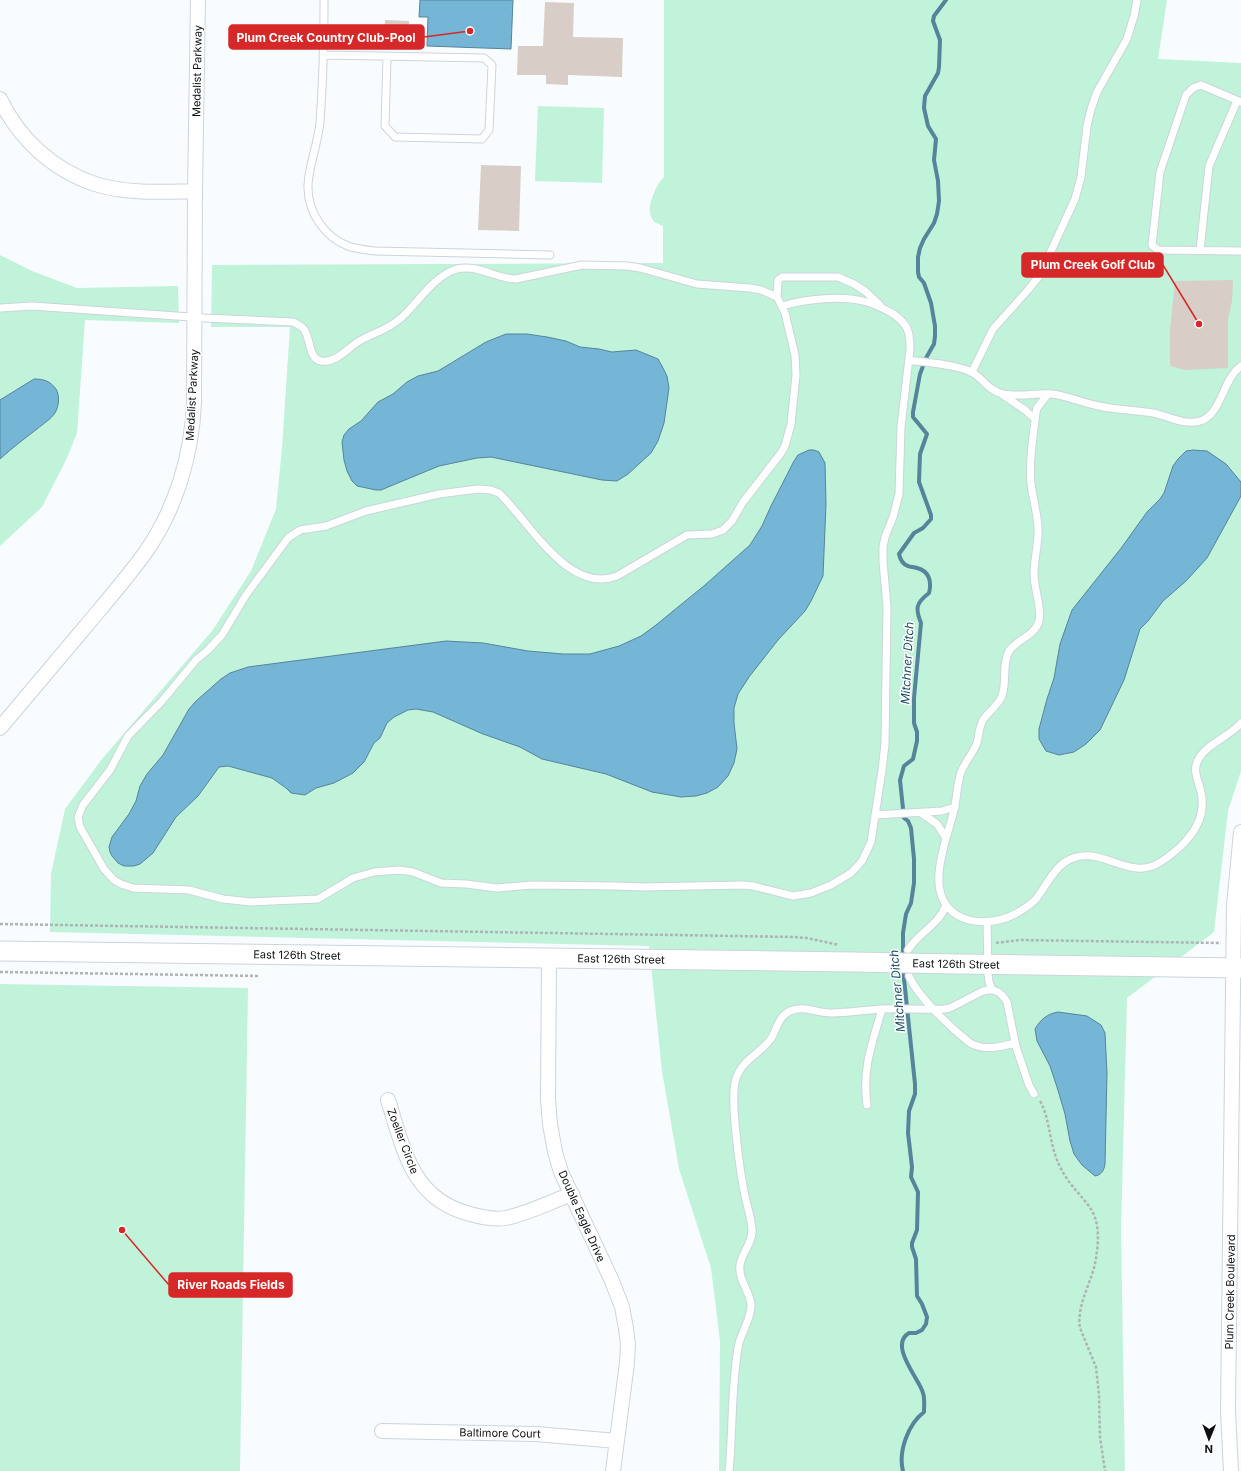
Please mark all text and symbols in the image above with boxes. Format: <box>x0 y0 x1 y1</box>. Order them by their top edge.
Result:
street label: Medalist Parkway <box>189 25 205 117</box>
callout: Plum Creek Country Club-Pool <box>229 25 424 49</box>
text: Plum Creek Country Club-Pool <box>237 30 416 45</box>
callout: Plum Creek Golf Club <box>1022 253 1163 277</box>
text: Plum Creek Golf Club <box>1031 257 1156 272</box>
street label: Medalist Parkway <box>183 349 201 441</box>
water label: Mitchner Ditch <box>897 621 917 705</box>
street label: East 126th Street <box>253 947 341 963</box>
water label: Mitchner Ditch <box>886 949 908 1033</box>
street label: East 126th Street <box>577 951 665 967</box>
street label: East 126th Street <box>912 956 1000 972</box>
street label: Zoeller Circle <box>384 1106 422 1176</box>
street label: Double Eagle Drive <box>555 1168 609 1264</box>
street label: Plum Creek Boulevard <box>1222 1234 1238 1350</box>
callout: River Roads Fields <box>169 1273 292 1297</box>
text: River Roads Fields <box>177 1277 285 1292</box>
north arrow <box>1189 1419 1229 1459</box>
street label: Baltimore Court <box>459 1425 541 1441</box>
text: N <box>1205 1442 1213 1456</box>

